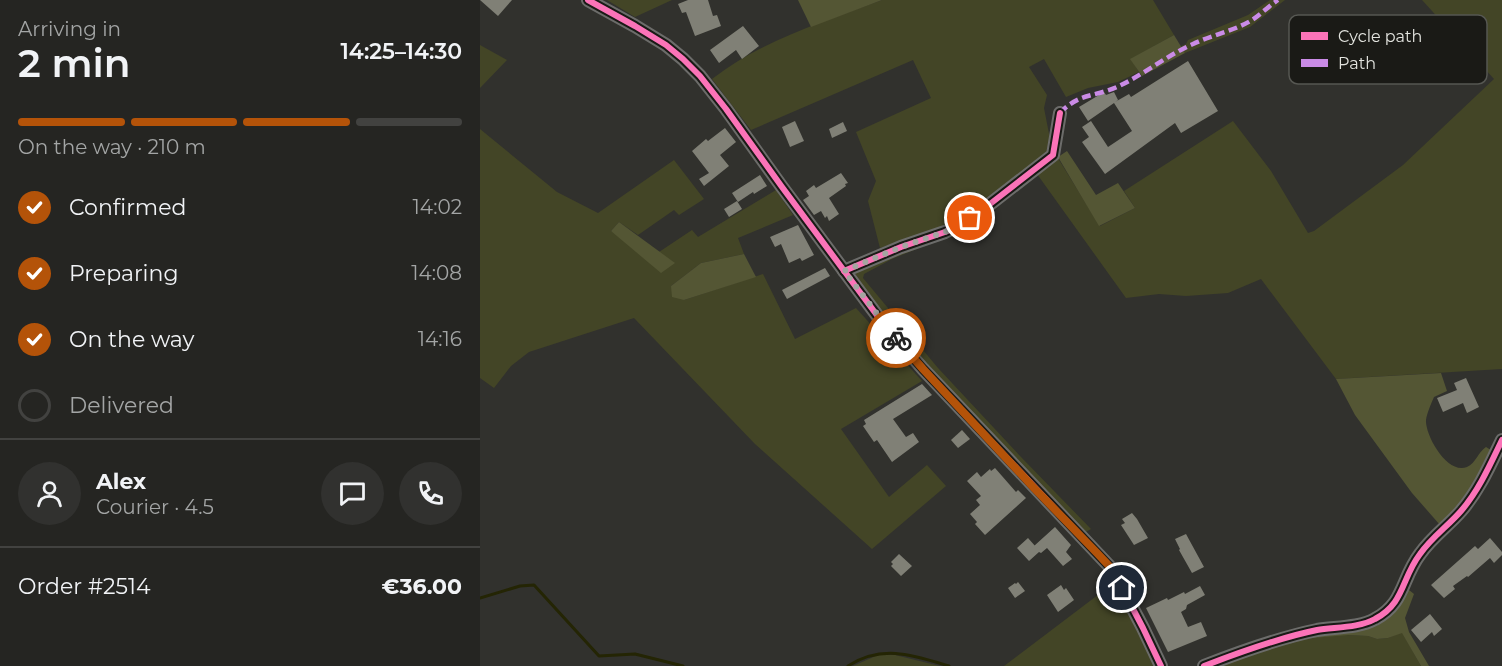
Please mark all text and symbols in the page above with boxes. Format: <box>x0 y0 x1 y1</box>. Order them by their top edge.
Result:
legend <box>1289 15 1487 84</box>
text: Arriving in <box>18 17 121 41</box>
text: Cycle path <box>1338 27 1422 46</box>
text: 14:25–14:30 <box>340 38 462 65</box>
text: 2 min <box>18 39 131 87</box>
text: Path <box>1338 54 1376 73</box>
text: On the way · 210 m <box>18 135 206 159</box>
icon: check <box>18 191 51 224</box>
pin <box>944 192 995 243</box>
text: Confirmed <box>69 194 186 221</box>
text: 14:02 <box>413 195 462 219</box>
icon: bag <box>953 201 986 234</box>
icon: check <box>18 257 51 290</box>
text: Preparing <box>69 260 178 287</box>
text: 14:08 <box>411 261 462 285</box>
courier <box>866 308 926 368</box>
icon: bike <box>880 322 913 355</box>
icon: check <box>18 323 51 356</box>
text: On the way <box>69 326 194 353</box>
text: 14:16 <box>418 327 462 351</box>
text: Delivered <box>69 392 174 419</box>
button: person <box>18 462 81 525</box>
button: chat <box>321 462 384 525</box>
button: phone <box>399 462 462 525</box>
text: Alex <box>96 468 146 495</box>
text: Courier · 4.5 <box>96 495 214 519</box>
pin <box>1096 562 1147 613</box>
icon: home <box>1105 571 1138 604</box>
text: Order #2514 <box>18 573 151 600</box>
text: €36.00 <box>382 573 462 600</box>

